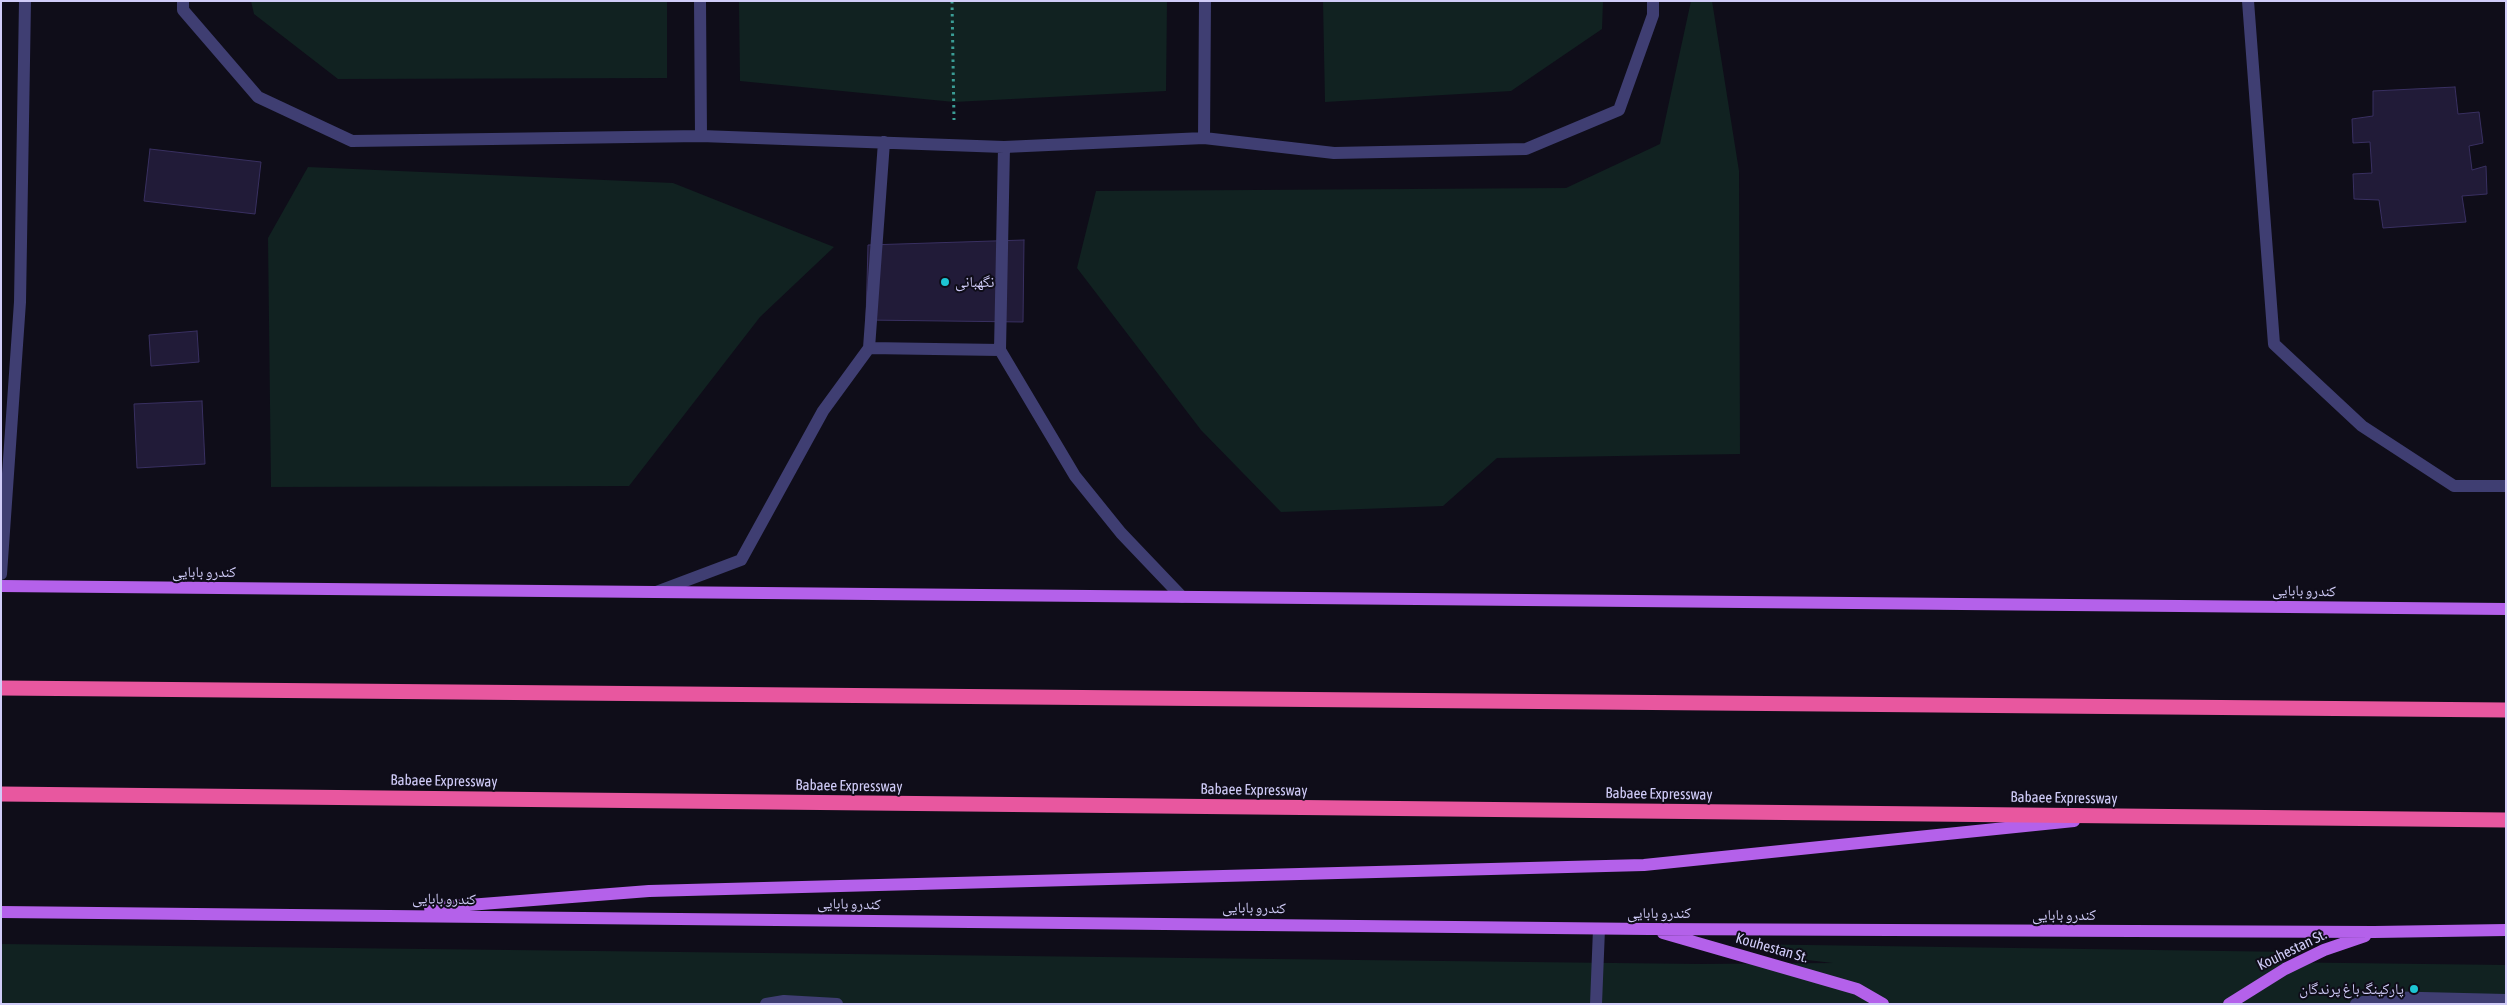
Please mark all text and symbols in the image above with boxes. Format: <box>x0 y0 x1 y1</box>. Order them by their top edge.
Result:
place label: نگهبانی <box>955 273 994 291</box>
marker: نگهبانی <box>939 276 951 288</box>
street label: کندرو بابایی <box>172 563 236 581</box>
street label: کندرو بابایی <box>2272 581 2336 601</box>
street label: Babaee Expressway <box>390 771 498 791</box>
street label: Babaee Expressway <box>795 776 903 796</box>
street label: Babaee Expressway <box>1200 780 1308 800</box>
street label: Babaee Expressway <box>1605 784 1713 804</box>
street label: Babaee Expressway <box>2010 788 2118 808</box>
street label: کندرو بابایی <box>412 889 476 909</box>
street label: کندرو بابایی <box>817 894 881 914</box>
street label: کندرو بابایی <box>1222 898 1286 918</box>
street label: کندرو بابایی <box>1627 904 1691 922</box>
street label: کندرو بابایی <box>2032 906 2096 924</box>
street label: Kouhestan St. <box>2255 926 2329 974</box>
street label: Kouhestan St. <box>1734 929 1810 967</box>
place label: پارکینگ باغ پرندگان <box>2299 980 2404 998</box>
marker: پارکینگ باغ پرندگان <box>2408 983 2420 995</box>

